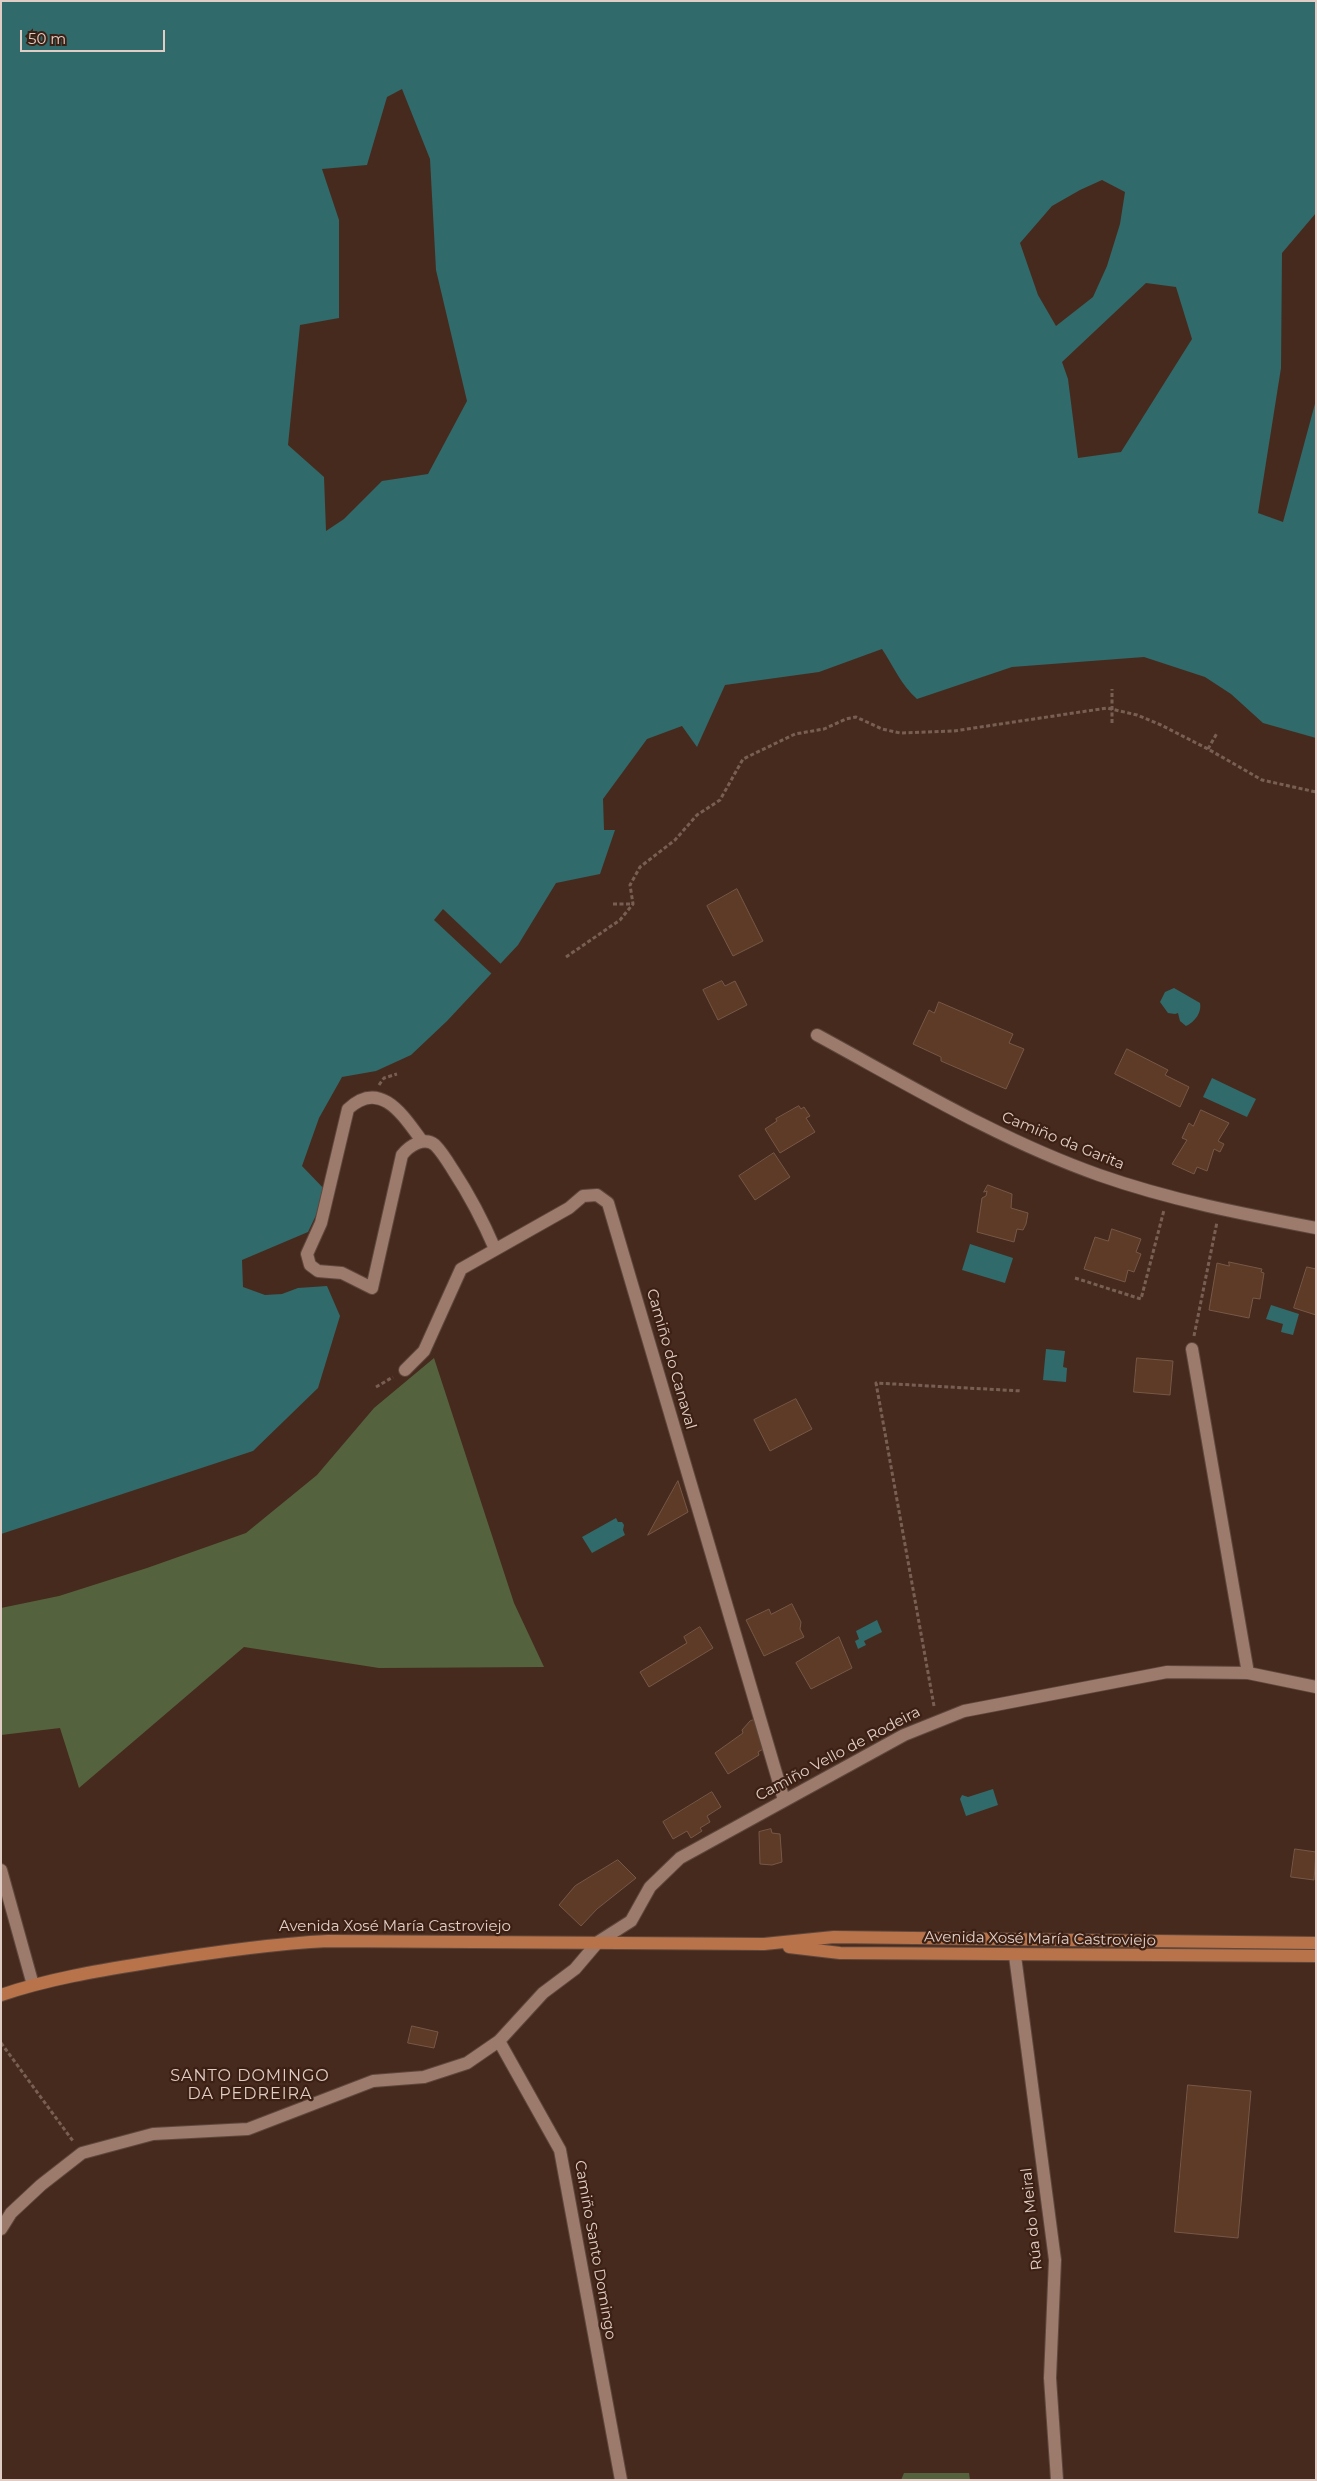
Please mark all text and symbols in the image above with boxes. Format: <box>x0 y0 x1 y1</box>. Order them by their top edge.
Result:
scale bar <box>22 20 168 52</box>
text: 50 m <box>28 29 66 48</box>
street label: Camiño da Garita <box>999 1108 1127 1174</box>
street label: Camiño do Canaval <box>642 1287 700 1431</box>
street label: Camiño Vello de Rodeira <box>753 1703 923 1805</box>
street label: Avenida Xosé María Castroviejo <box>279 1918 511 1936</box>
street label: Avenida Xosé María Castroviejo <box>924 1928 1156 1950</box>
district label: SANTO DOMINGO DA PEDREIRA <box>169 2066 331 2104</box>
street label: Camiño Santo Domingo <box>570 2159 620 2341</box>
street label: Rúa do Meiral <box>1018 2167 1046 2271</box>

